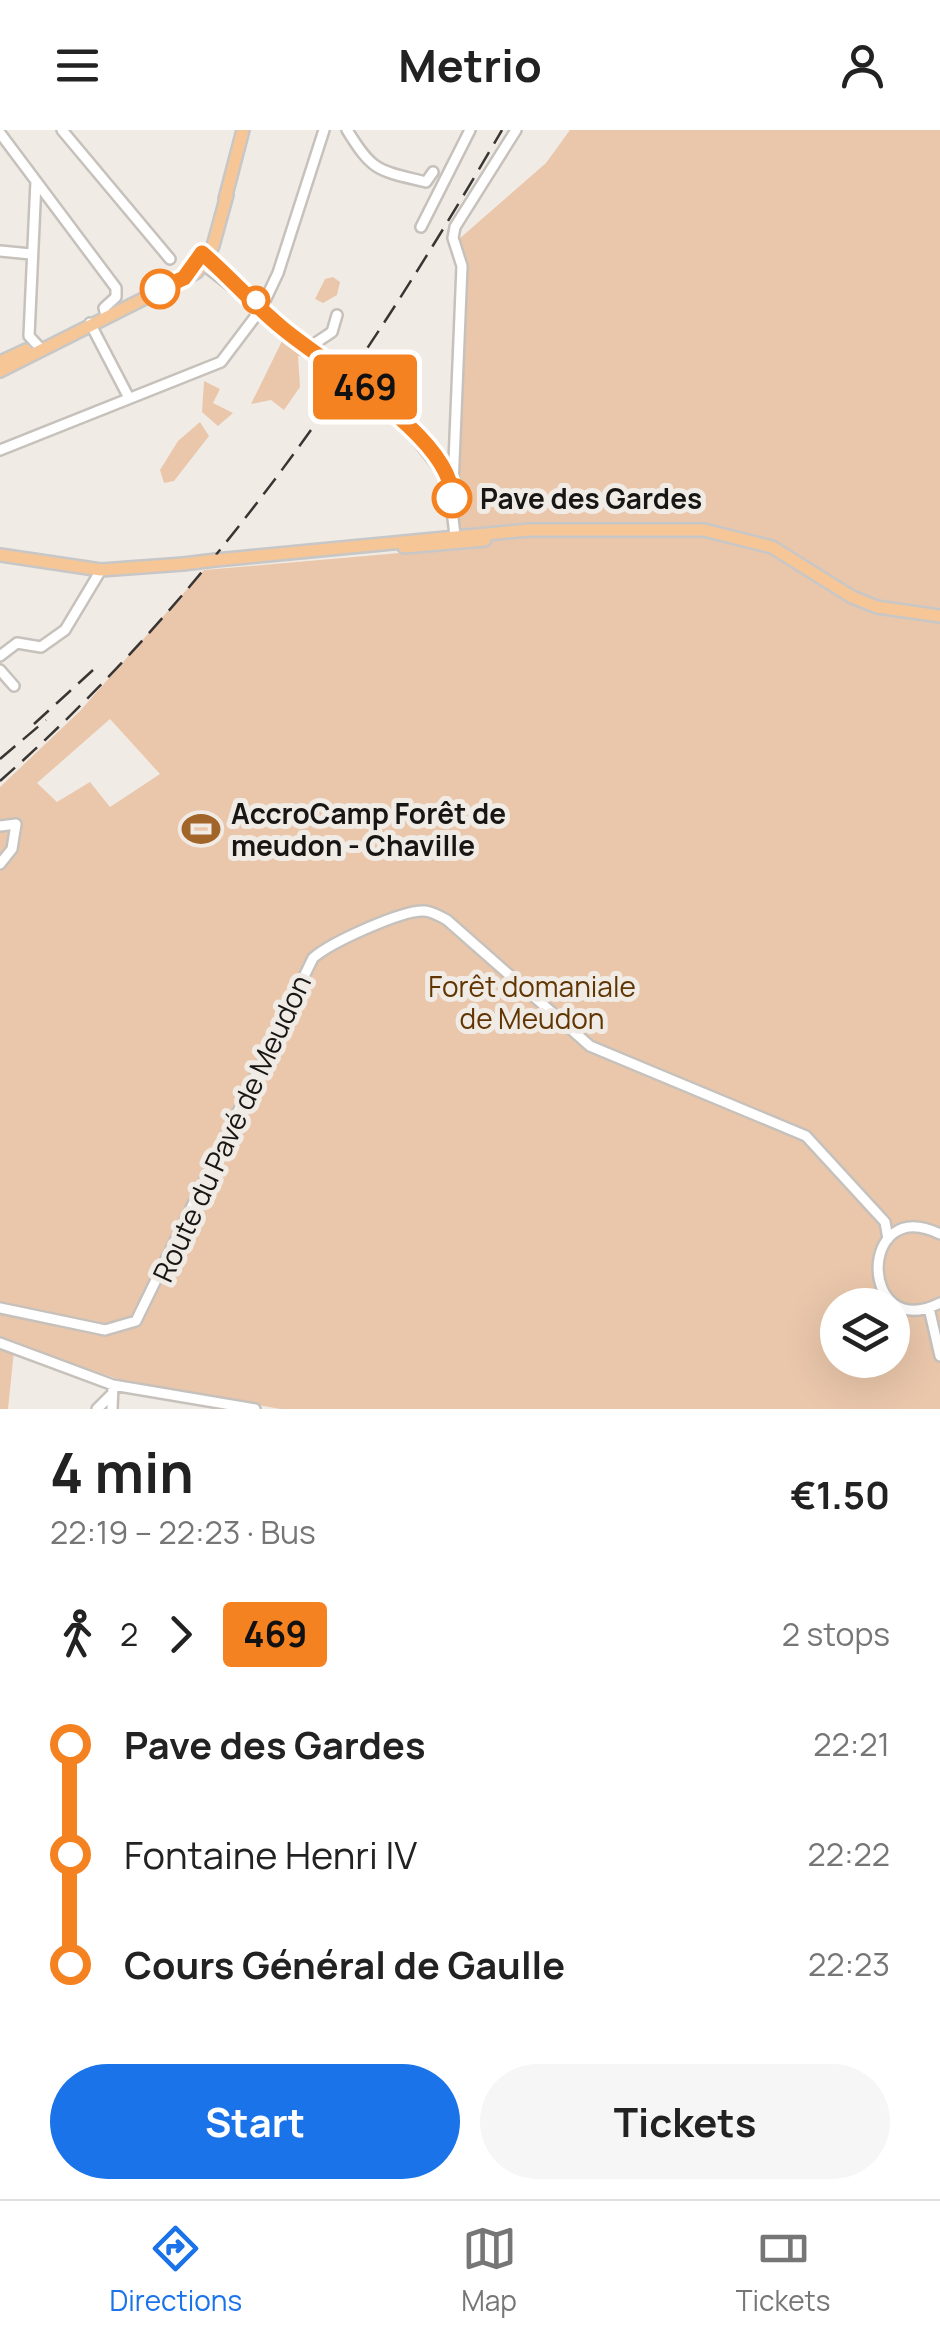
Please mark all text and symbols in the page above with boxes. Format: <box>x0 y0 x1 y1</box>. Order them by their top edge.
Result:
text: Metrio <box>398 34 542 96</box>
icon: menu <box>50 38 105 93</box>
icon: person <box>835 38 890 93</box>
unlabelled marker <box>141 270 179 308</box>
unlabelled marker <box>243 287 269 313</box>
line badge: 469 <box>308 354 422 420</box>
text: 469 <box>333 363 397 411</box>
marker: Pave des Gardes <box>433 479 471 517</box>
place label: Pave des Gardes <box>480 479 702 517</box>
place label: AccroCamp Forêt de meudon - Chaville <box>231 794 506 864</box>
sports icon: AccroCamp Forêt de meudon - Chaville <box>180 808 222 850</box>
park label: Forêt domaniale de Meudon <box>428 967 636 1037</box>
street label: Route du Pavé de Meudon <box>143 968 319 1288</box>
map controls <box>820 1288 910 1378</box>
button: layers <box>820 1288 910 1378</box>
text: 4 min <box>50 1434 194 1510</box>
text: €1.50 <box>790 1468 890 1520</box>
text: 22:19 – 22:23 · Bus <box>50 1510 316 1554</box>
icon: walk <box>50 1607 105 1662</box>
icon: forward <box>153 1607 208 1662</box>
text: 469 <box>243 1610 307 1658</box>
text: 2 <box>120 1612 138 1656</box>
text: 2 stops <box>782 1612 890 1656</box>
text: Pave des Gardes <box>124 1718 426 1770</box>
text: 22:21 <box>813 1722 890 1766</box>
text: Fontaine Henri IV <box>124 1828 417 1880</box>
text: 22:22 <box>807 1832 890 1876</box>
text: Cours Général de Gaulle <box>124 1938 565 1990</box>
text: 22:23 <box>808 1942 890 1986</box>
button: Start <box>50 2064 460 2179</box>
button: Tickets <box>480 2064 890 2179</box>
tab: Directions <box>110 2221 242 2319</box>
tab: Map <box>461 2221 517 2319</box>
tab: Tickets <box>736 2221 830 2319</box>

